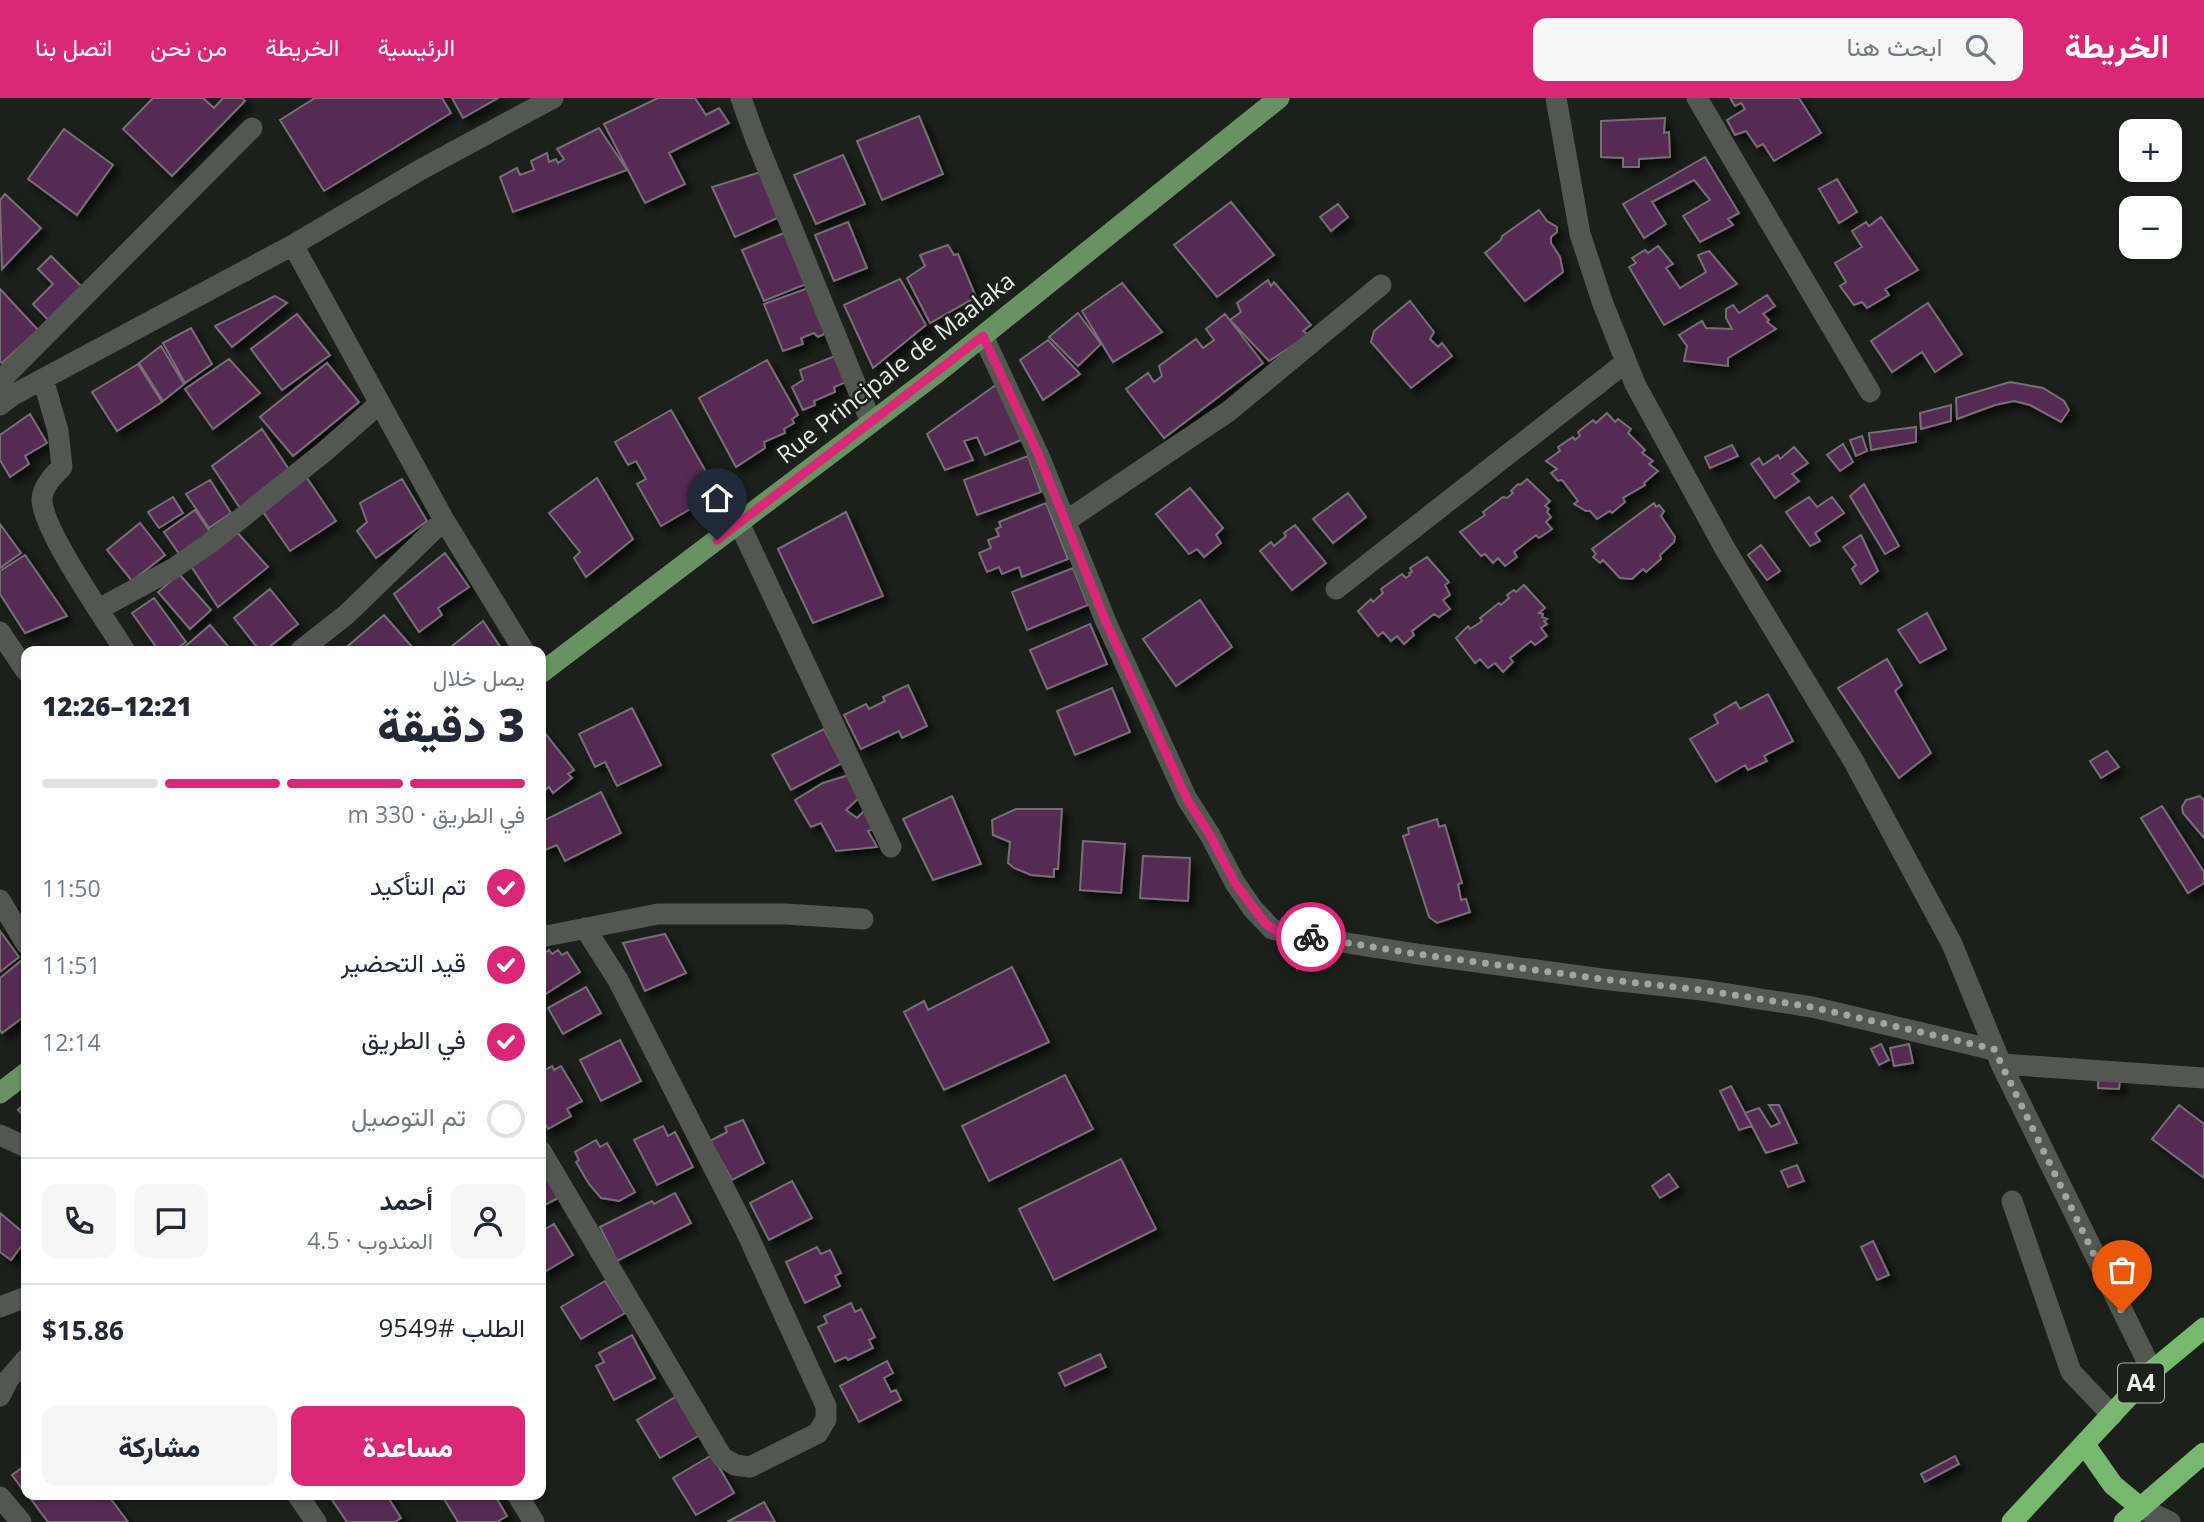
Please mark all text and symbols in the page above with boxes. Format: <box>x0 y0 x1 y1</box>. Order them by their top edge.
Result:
search box <box>1533 18 2023 81</box>
text: الخريطة <box>2065 23 2169 68</box>
text: ابحث هنا <box>1847 28 1943 64</box>
text: اتصل بنا <box>35 30 112 63</box>
text: من نحن <box>150 30 227 63</box>
text: الخريطة <box>265 30 339 63</box>
text: الرئيسية <box>377 30 455 63</box>
icon: search <box>1961 30 1999 68</box>
map controls <box>2119 119 2182 259</box>
button: + <box>2119 119 2182 182</box>
button: − <box>2119 196 2182 259</box>
street label: Rue Principale de Maalaka <box>769 263 1021 470</box>
pin <box>687 468 747 540</box>
icon: home <box>698 479 736 517</box>
text: يصل خلال <box>433 661 525 693</box>
text: 12:21–12:26 <box>42 688 192 724</box>
text: 3 دقيقة <box>377 693 525 755</box>
text: في الطريق · 330 m <box>348 798 525 830</box>
text: تم التأكيد <box>370 867 466 903</box>
icon: check <box>487 869 525 907</box>
text: 11:50 <box>42 872 101 904</box>
courier <box>1276 902 1346 972</box>
icon: bike <box>1292 918 1330 956</box>
text: قيد التحضير <box>341 944 466 980</box>
icon: check <box>487 946 525 984</box>
text: 11:51 <box>42 949 101 981</box>
text: في الطريق <box>361 1021 466 1057</box>
icon: check <box>487 1023 525 1061</box>
text: 12:14 <box>42 1026 101 1058</box>
text: تم التوصيل <box>351 1098 466 1134</box>
text: أحمد <box>380 1182 433 1218</box>
button: phone <box>42 1184 116 1258</box>
button: chat <box>134 1184 208 1258</box>
button: person <box>451 1184 525 1258</box>
text: المندوب · 4.5 <box>307 1224 433 1256</box>
pin <box>2092 1240 2152 1312</box>
icon: bag <box>2103 1251 2141 1289</box>
text: الطلب #9549 <box>378 1309 525 1345</box>
text: $15.86 <box>42 1312 124 1348</box>
road number: A4 <box>2118 1364 2164 1402</box>
button: مشاركة <box>42 1406 277 1486</box>
button: مساعدة <box>291 1406 525 1486</box>

